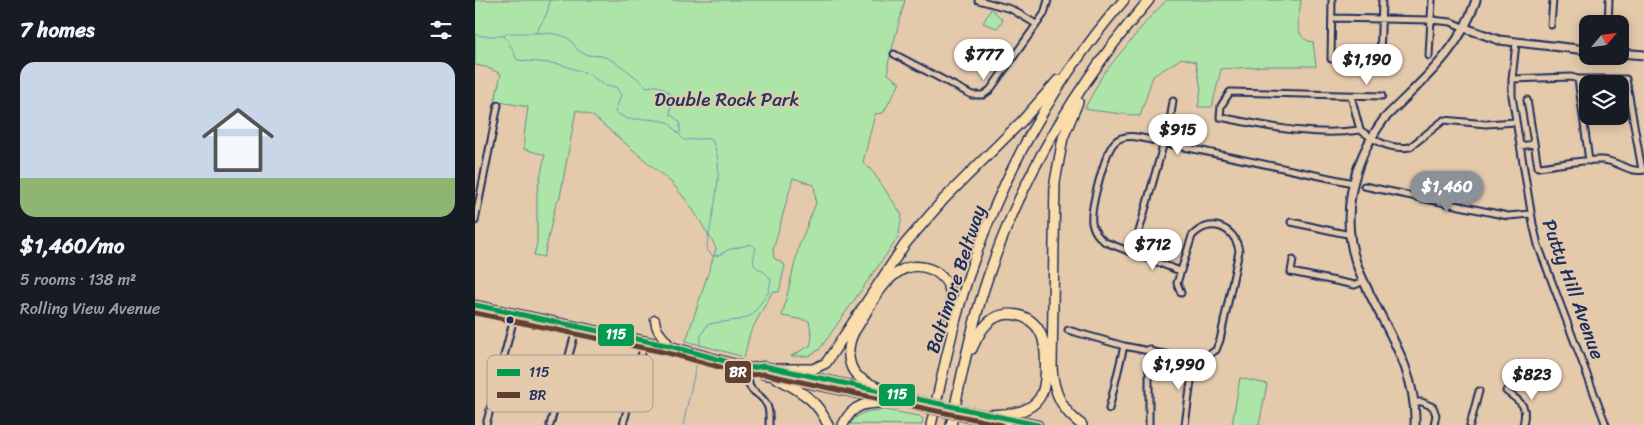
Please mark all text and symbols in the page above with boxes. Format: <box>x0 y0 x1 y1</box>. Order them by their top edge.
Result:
text: 7 homes <box>20 11 95 49</box>
north arrow <box>1579 15 1629 65</box>
map controls <box>1579 15 1629 125</box>
icon: filters <box>427 16 455 44</box>
pin: $777 <box>954 38 1014 81</box>
text: $777 <box>965 40 1003 69</box>
pin: $1,190 <box>1326 44 1408 86</box>
text: $1,190 <box>1343 45 1391 74</box>
button: layers <box>1579 75 1629 125</box>
park label: Double Rock Park <box>654 83 800 116</box>
icon: home <box>193 95 283 185</box>
pin: $915 <box>1148 114 1208 156</box>
text: $915 <box>1159 115 1197 144</box>
pin: $1,460 <box>1406 170 1488 213</box>
text: $1,460 <box>1421 172 1473 201</box>
street label: Baltimore Beltway <box>916 201 995 358</box>
street label: Putty Hill Avenue <box>1533 214 1614 364</box>
text: $1,460/mo <box>20 227 124 265</box>
pin: $712 <box>1123 228 1183 271</box>
text: $712 <box>1135 230 1171 259</box>
text: 5 rooms · 138 m² <box>20 265 136 294</box>
text: Rolling View Avenue <box>20 294 160 323</box>
unlabelled marker <box>505 315 515 325</box>
text: 115 <box>606 322 627 347</box>
line badge: 115 <box>597 323 635 347</box>
pin: $1,990 <box>1138 348 1220 391</box>
text: $1,990 <box>1153 350 1205 379</box>
legend <box>487 355 653 412</box>
pin: $823 <box>1502 358 1562 401</box>
text: 115 <box>529 360 550 385</box>
line badge: BR <box>724 360 752 384</box>
text: BR <box>729 360 747 385</box>
text: $823 <box>1513 360 1551 389</box>
text: 115 <box>887 382 908 407</box>
text: BR <box>529 383 547 408</box>
line badge: 115 <box>878 383 916 407</box>

